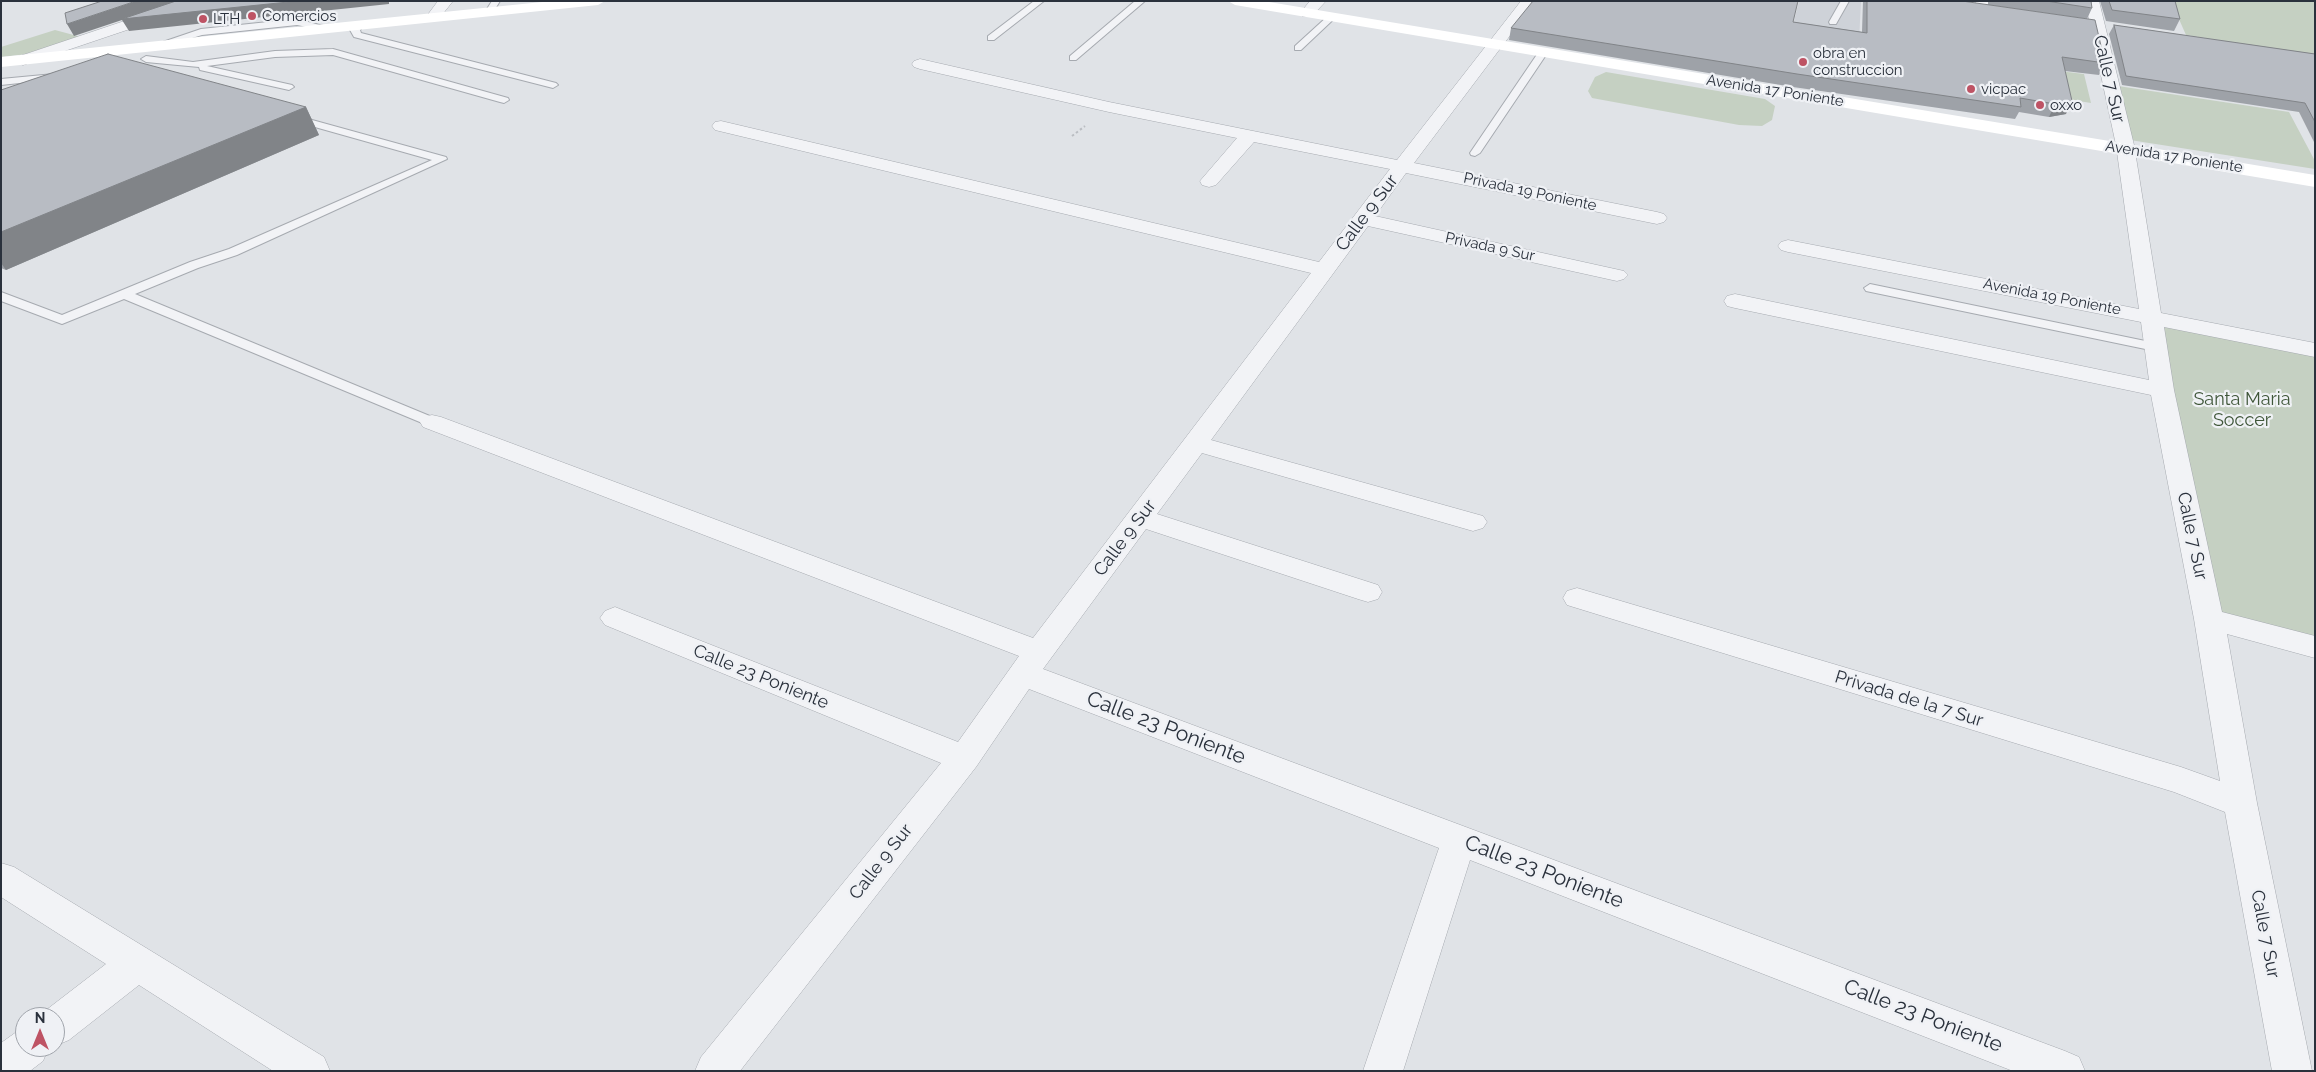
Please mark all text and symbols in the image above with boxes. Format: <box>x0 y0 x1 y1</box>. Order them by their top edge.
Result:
place label: Comercios <box>262 7 337 25</box>
place label: LTH <box>213 10 240 28</box>
marker: Comercios <box>246 10 258 22</box>
marker: LTH <box>197 13 209 25</box>
street label: Calle 7 Sur <box>2088 33 2130 125</box>
place label: obra en construccion <box>1813 44 1903 79</box>
marker: obra en construccion <box>1797 56 1809 68</box>
street label: Avenida 17 Poniente <box>1705 71 1845 111</box>
place label: vicpac <box>1981 80 2026 98</box>
marker: vicpac <box>1965 83 1977 95</box>
place label: oxxo <box>2050 96 2082 114</box>
marker: oxxo <box>2034 99 2046 111</box>
street label: Avenida 17 Poniente <box>2104 137 2244 177</box>
street label: Privada 19 Poniente <box>1462 169 1598 215</box>
street label: Calle 9 Sur <box>1331 170 1403 256</box>
street label: Privada 9 Sur <box>1444 229 1536 265</box>
street label: Avenida 19 Poniente <box>1982 275 2122 319</box>
park label: Santa Maria Soccer <box>2193 389 2291 432</box>
street label: Calle 7 Sur <box>2172 490 2212 582</box>
street label: Calle 9 Sur <box>1089 495 1161 581</box>
street label: Calle 23 Poniente <box>690 640 832 714</box>
street label: Privada de la 7 Sur <box>1832 666 1986 732</box>
street label: Calle 23 Poniente <box>1083 686 1249 770</box>
street label: Calle 9 Sur <box>845 820 917 904</box>
street label: Calle 23 Poniente <box>1461 830 1627 914</box>
street label: Calle 7 Sur <box>2246 888 2284 980</box>
street label: Calle 23 Poniente <box>1840 974 2006 1058</box>
north arrow <box>15 1007 65 1057</box>
text: N <box>35 1010 45 1026</box>

